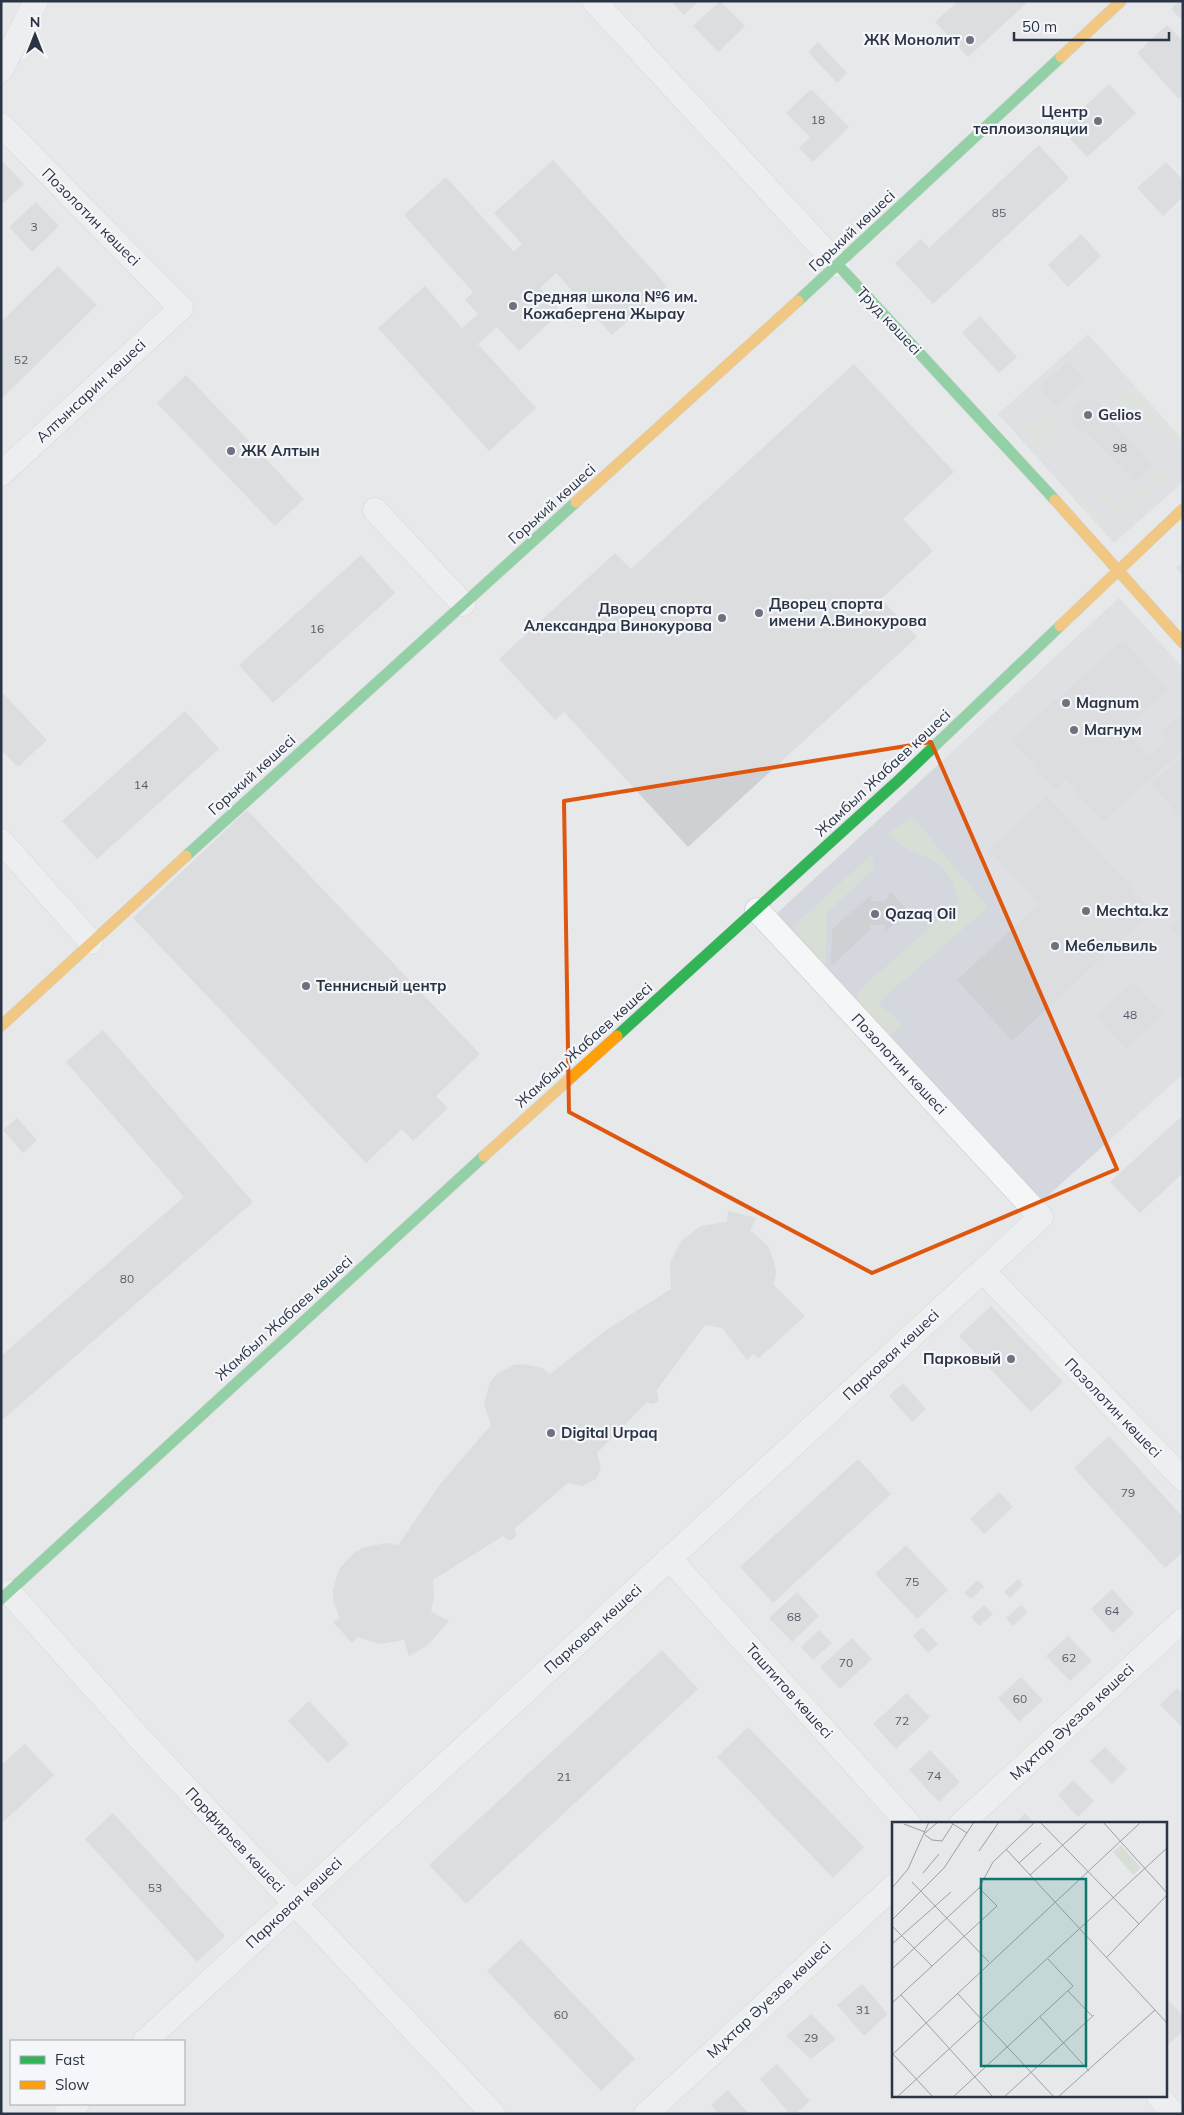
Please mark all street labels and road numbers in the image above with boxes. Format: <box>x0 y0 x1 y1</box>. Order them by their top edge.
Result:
street label: Позолотин көшесі <box>38 164 144 270</box>
street label: Горький көшесі <box>805 186 899 275</box>
street label: Труд көшесі <box>853 283 926 359</box>
street label: Алтынсарин көшесі <box>32 335 149 446</box>
street label: Горький көшесі <box>504 459 599 548</box>
street label: Жамбыл Жабаев көшесі <box>811 705 954 840</box>
street label: Горький көшесі <box>204 730 299 819</box>
street label: Жамбыл Жабаев көшесі <box>511 978 656 1111</box>
street label: Позолотин көшесі <box>848 1009 951 1118</box>
street label: Жамбыл Жабаев көшесі <box>211 1251 356 1384</box>
street label: Парковая көшесі <box>839 1305 943 1404</box>
street label: Позолотин көшесі <box>1061 1354 1166 1461</box>
street label: Парковая көшесі <box>540 1580 645 1677</box>
street label: Таштитов көшесі <box>742 1639 837 1742</box>
street label: Мұхтар Әуезов көшесі <box>1006 1659 1138 1784</box>
street label: Порфирьев көшесі <box>182 1783 289 1896</box>
street label: Парковая көшесі <box>242 1853 346 1952</box>
street label: Мұхтар Әуезов көшесі <box>703 1937 835 2062</box>

